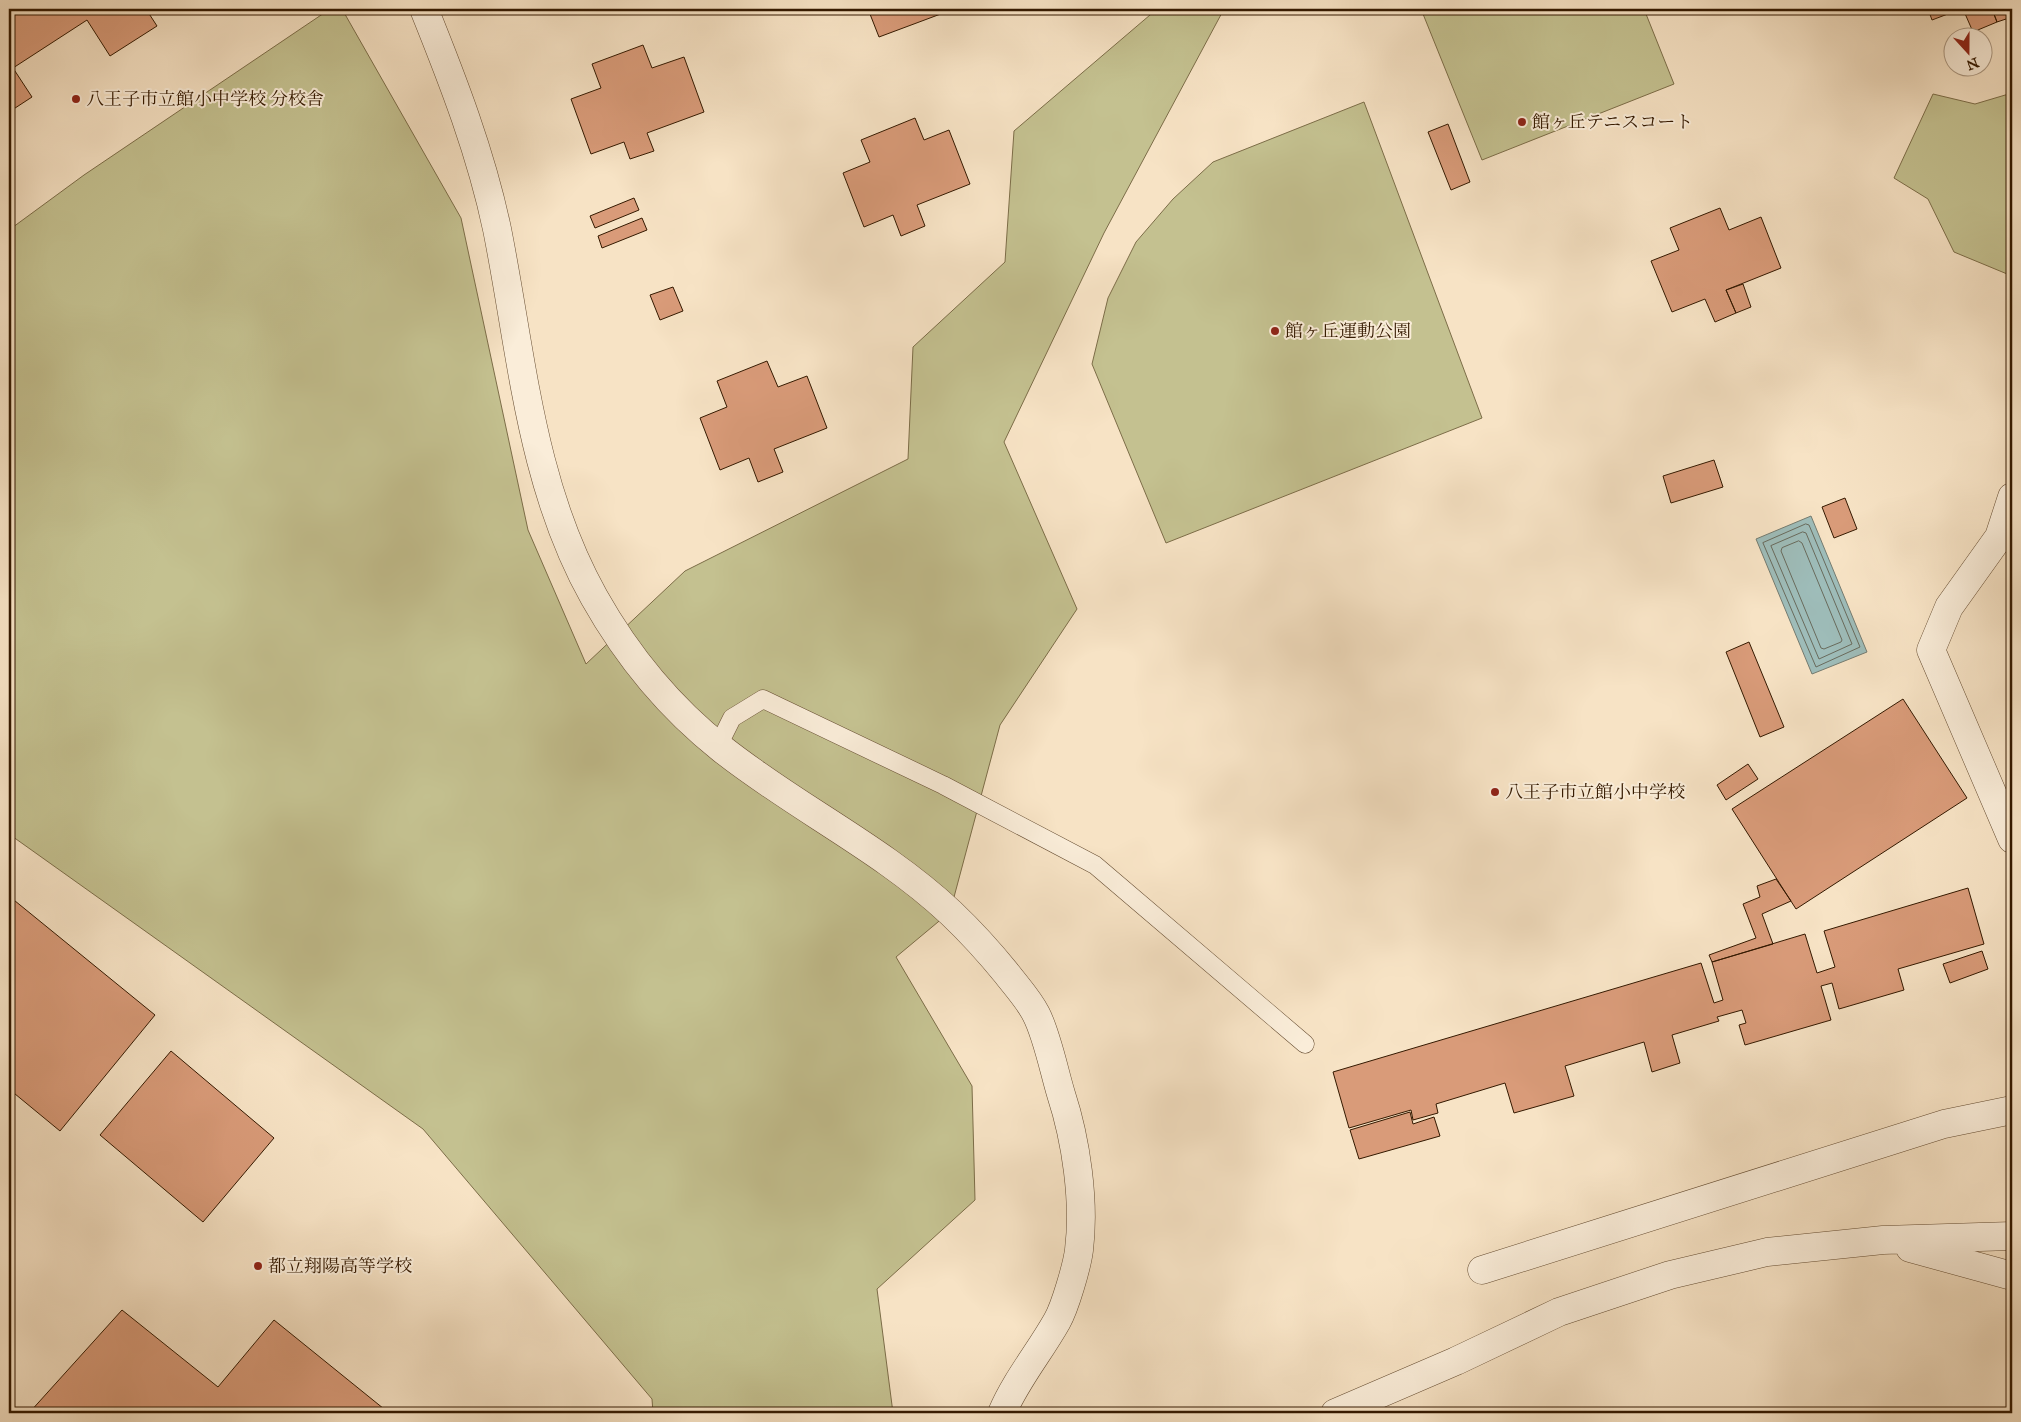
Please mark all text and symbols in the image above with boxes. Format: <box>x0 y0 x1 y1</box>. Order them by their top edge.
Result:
north arrow <box>1944 28 1994 78</box>
text: N <box>1964 54 1981 74</box>
place label: 八王子市立館小中学校 分校舎 <box>86 88 324 110</box>
marker: 八王子市立館小中学校 分校舎 <box>70 93 82 105</box>
place label: 館ヶ丘テニスコート <box>1532 111 1693 133</box>
marker: 館ヶ丘テニスコート <box>1516 116 1528 128</box>
place label: 館ヶ丘運動公園 <box>1285 320 1411 342</box>
marker: 館ヶ丘運動公園 <box>1269 325 1281 337</box>
place label: 八王子市立館小中学校 <box>1505 781 1685 803</box>
marker: 八王子市立館小中学校 <box>1489 786 1501 798</box>
place label: 都立翔陽高等学校 <box>268 1255 412 1277</box>
marker: 都立翔陽高等学校 <box>252 1260 264 1272</box>

